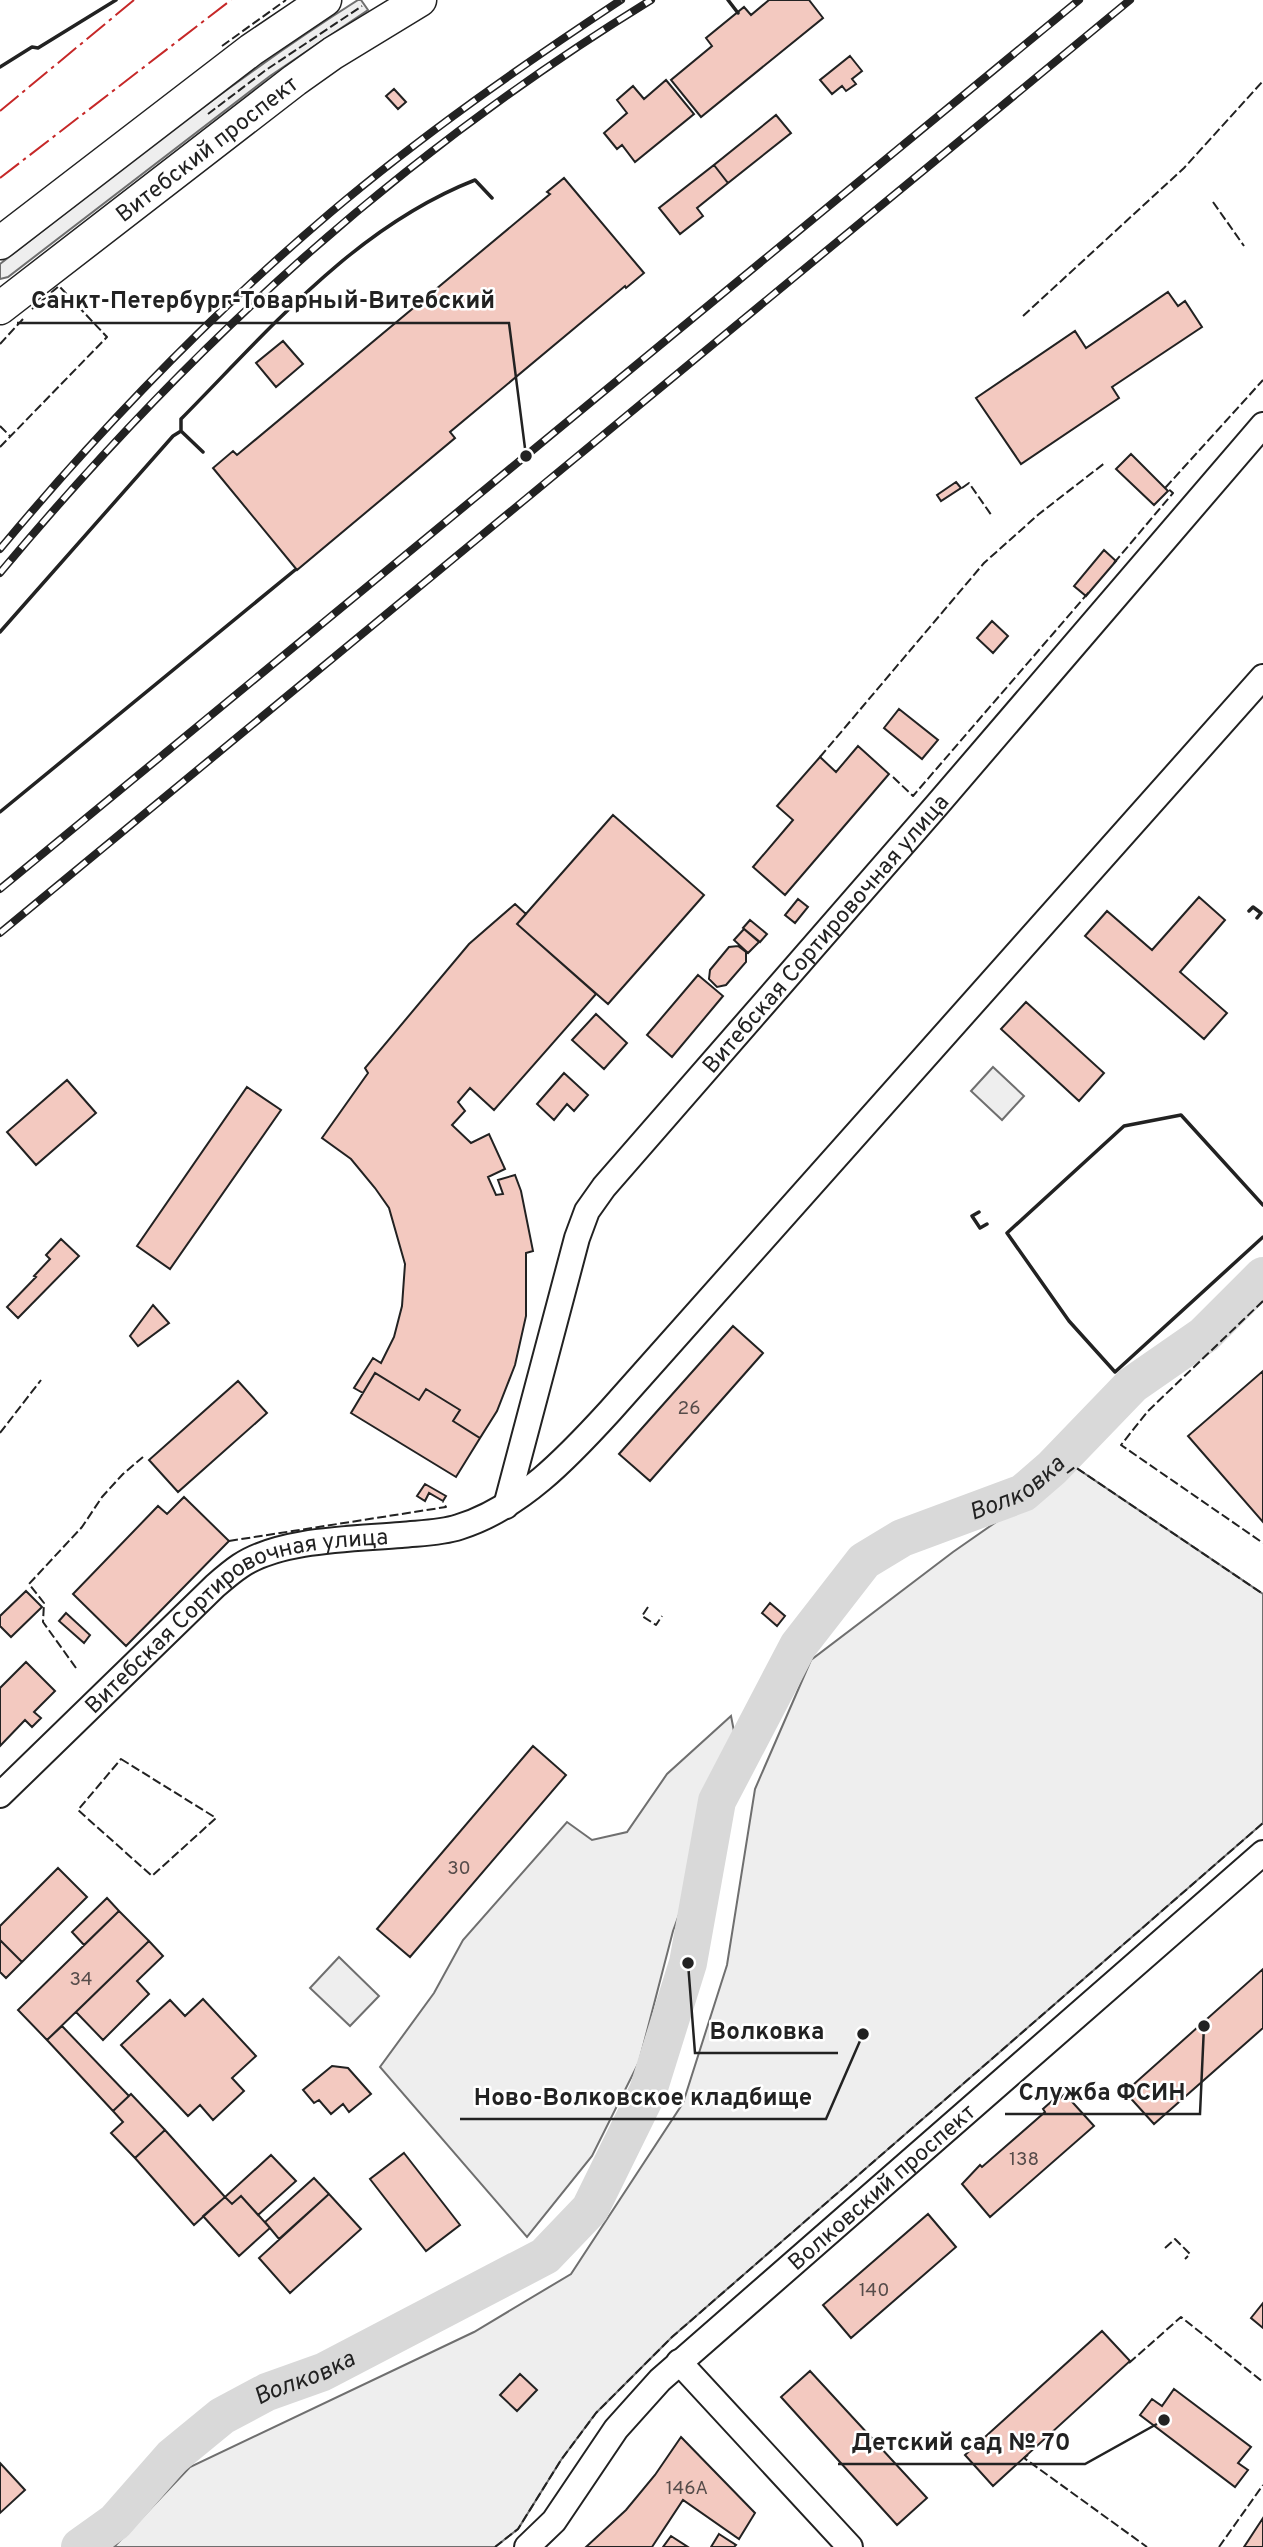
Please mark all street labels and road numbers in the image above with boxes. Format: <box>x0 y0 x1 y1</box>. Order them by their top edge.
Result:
street label: Витебский проспект <box>111 71 305 230</box>
street label: Витебская Сортировочная улица <box>697 789 957 1081</box>
street label: Витебская Сортировочная улица <box>80 1524 389 1721</box>
street label: Волковский проспект <box>783 2099 982 2278</box>

